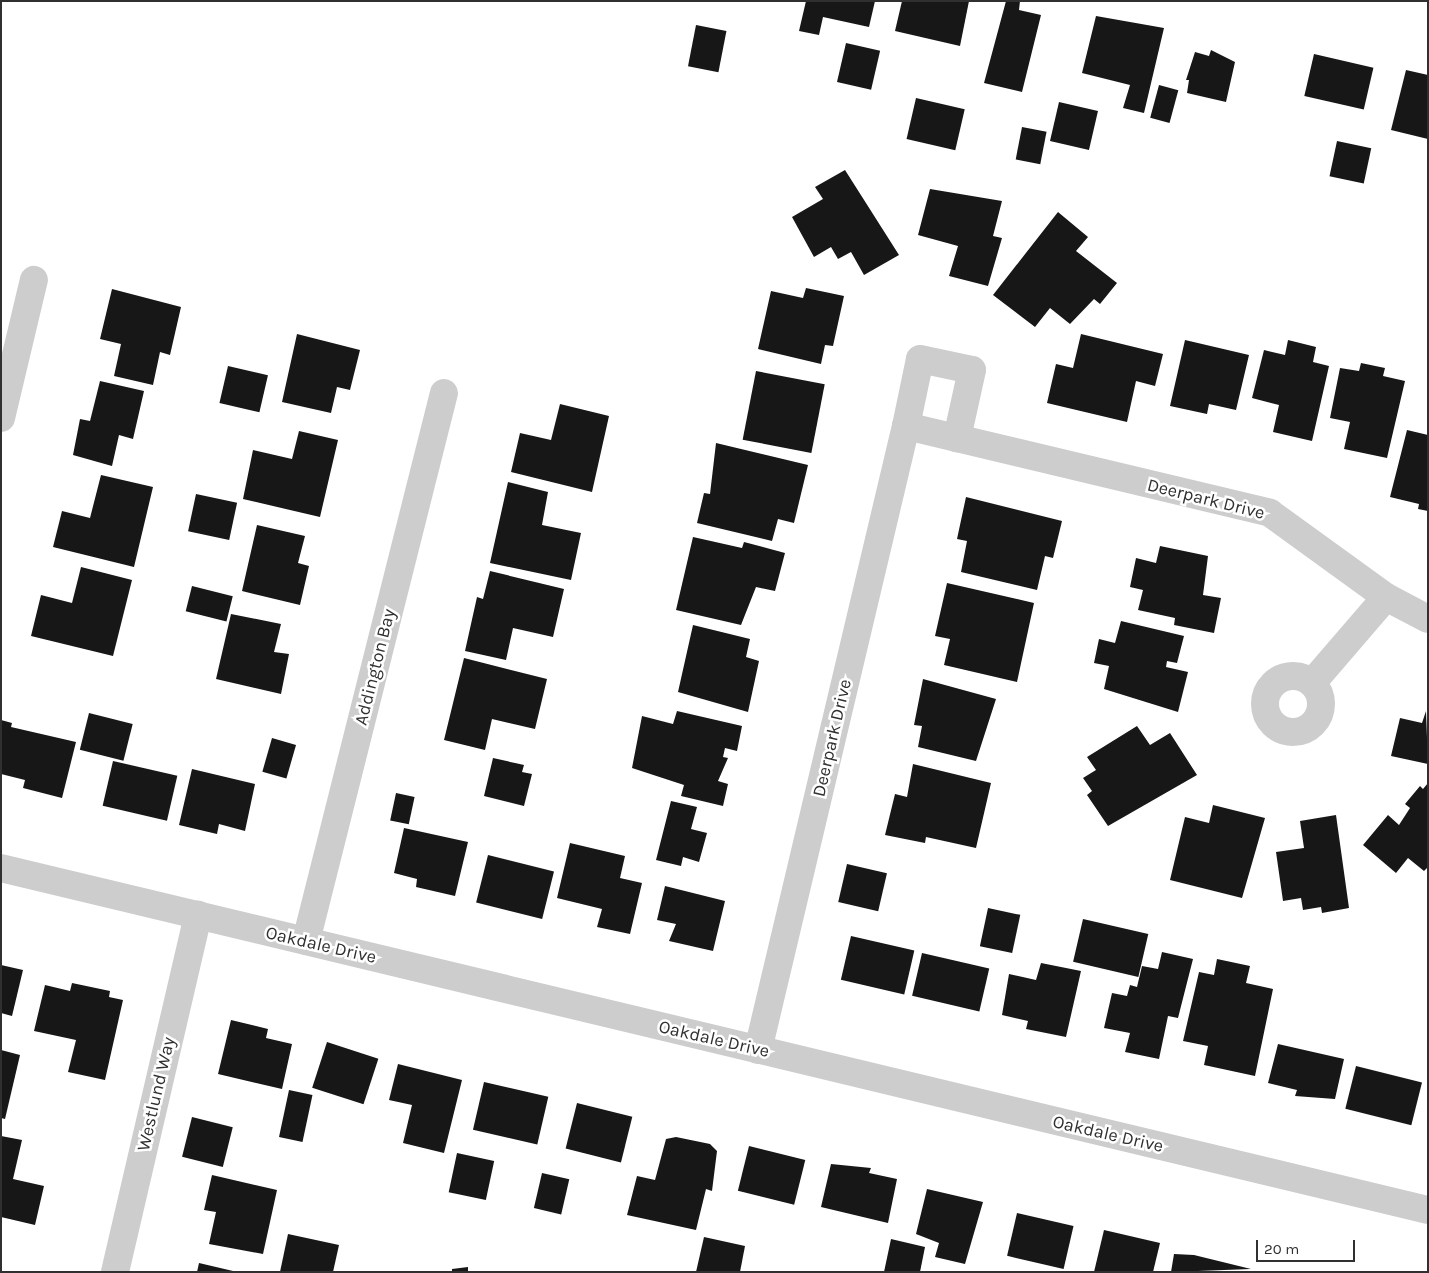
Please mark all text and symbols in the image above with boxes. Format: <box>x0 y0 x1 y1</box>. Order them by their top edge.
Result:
street label: Deerpark Drive <box>1145 474 1267 524</box>
street label: Addington Bay <box>350 607 400 727</box>
street label: Deerpark Drive <box>808 677 856 799</box>
street label: Oakdale Drive <box>264 922 378 968</box>
street label: Oakdale Drive <box>657 1016 771 1062</box>
street label: Westlund Way <box>132 1035 180 1153</box>
street label: Oakdale Drive <box>1051 1111 1165 1157</box>
scale bar <box>1259 1230 1358 1262</box>
text: 20 m <box>1264 1240 1299 1258</box>

